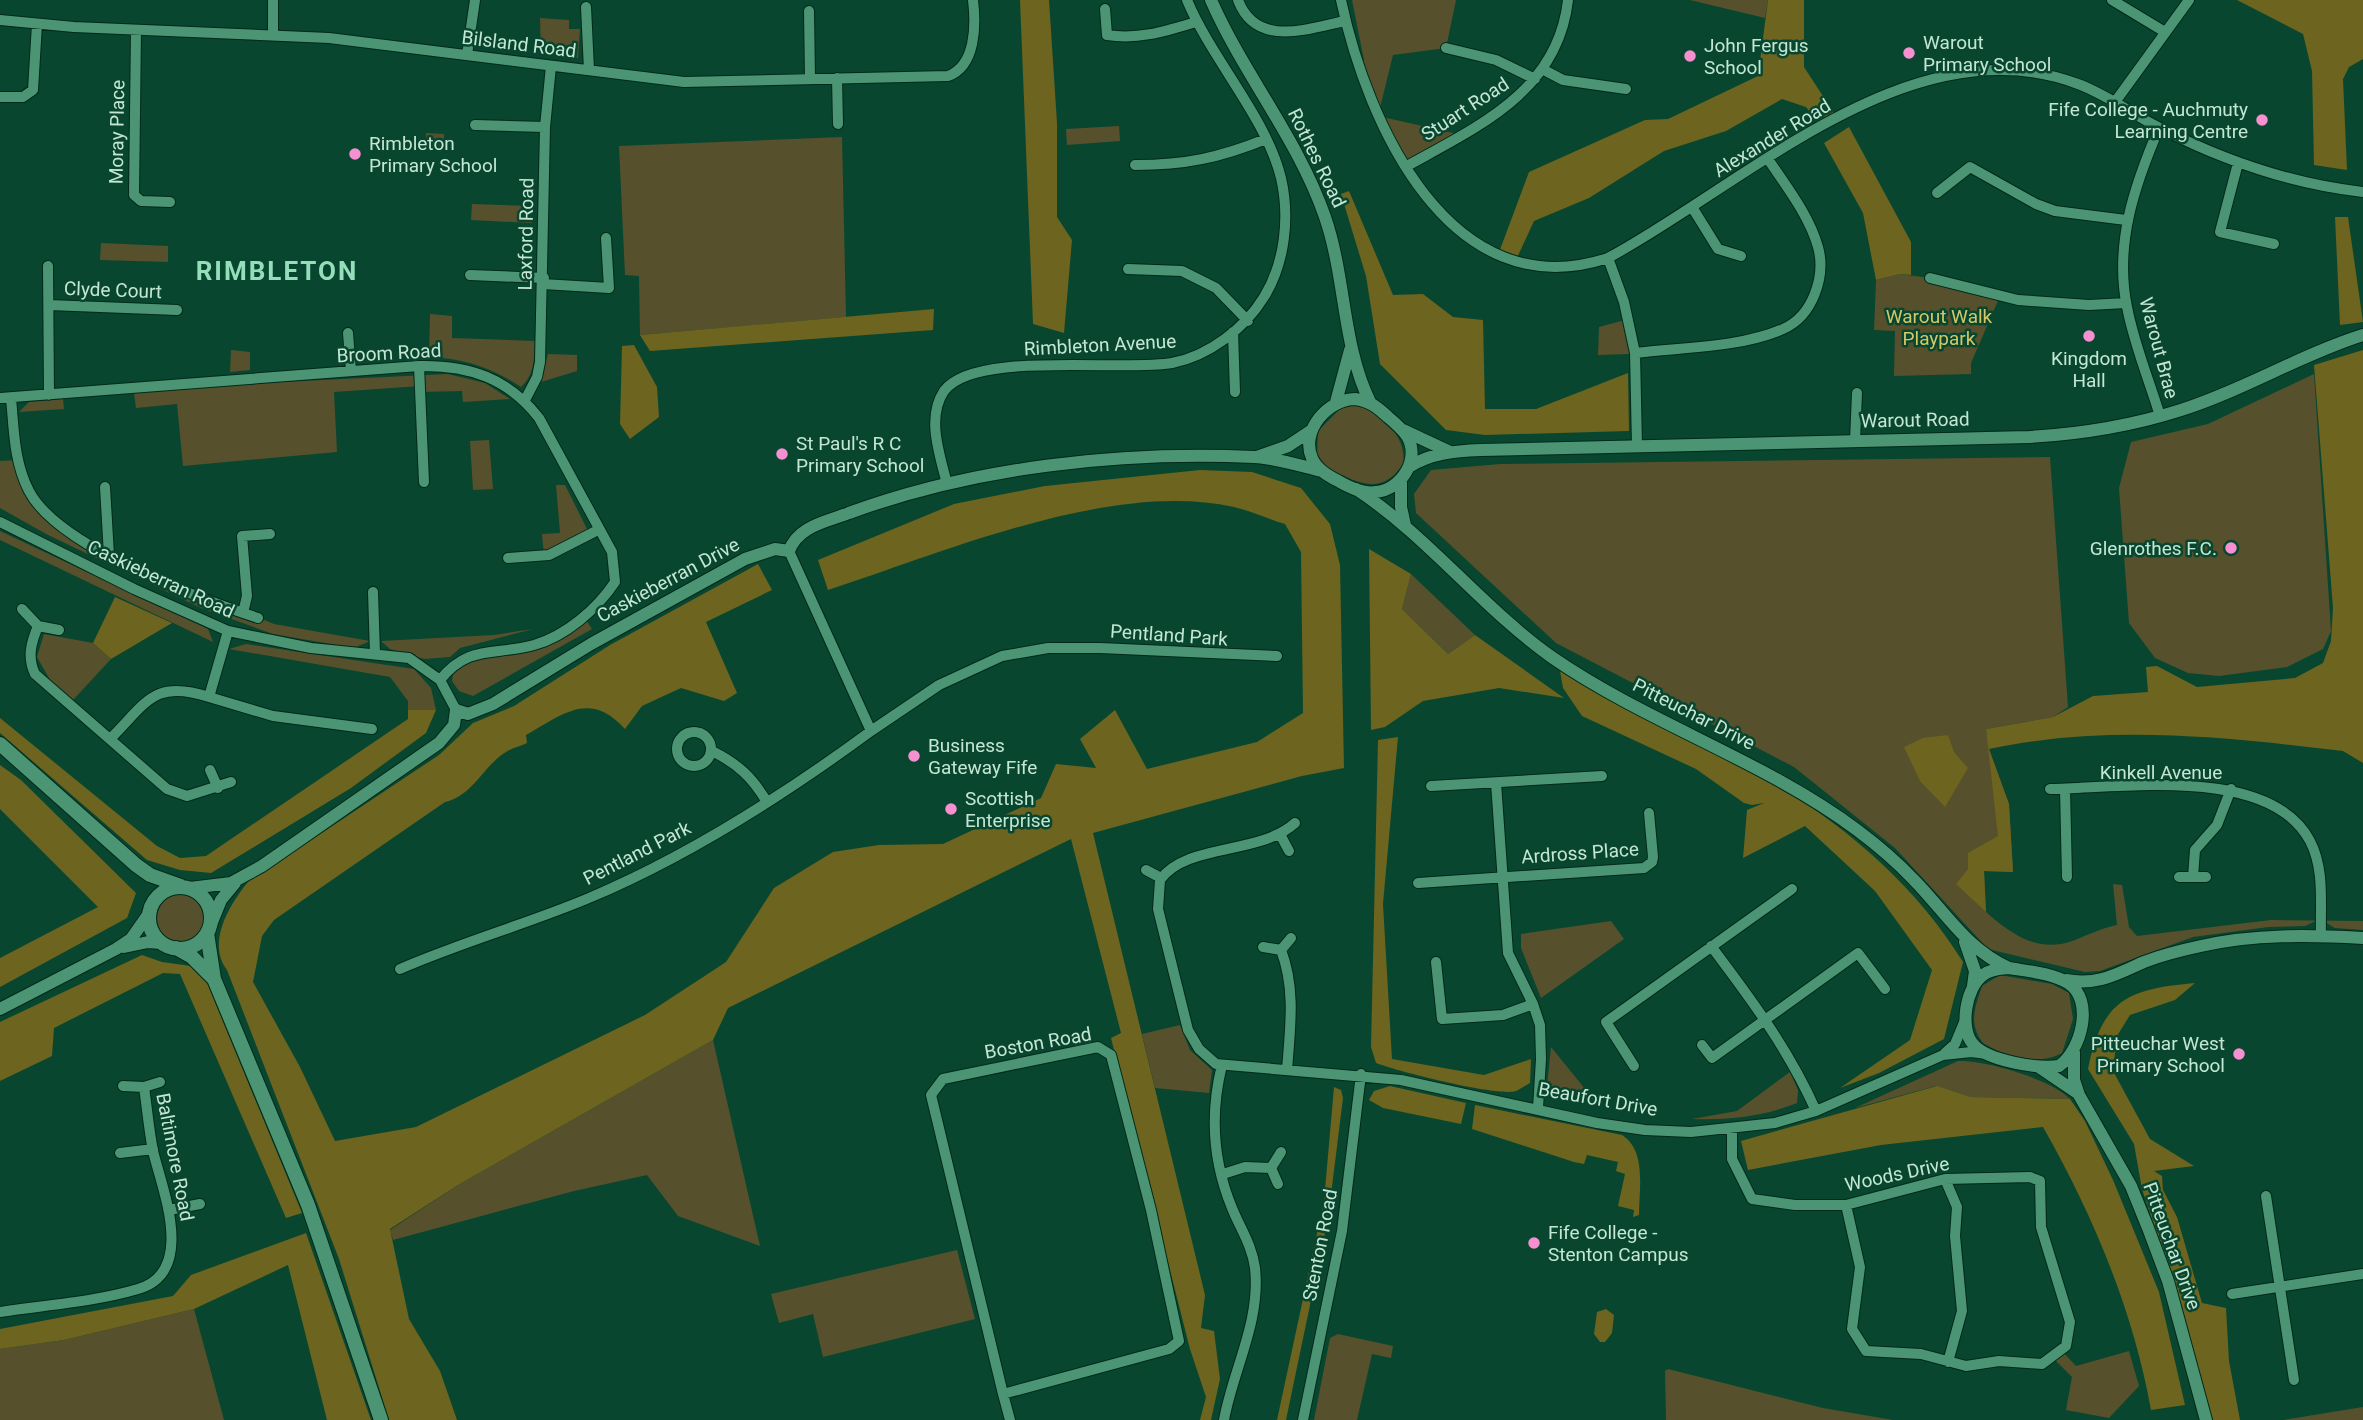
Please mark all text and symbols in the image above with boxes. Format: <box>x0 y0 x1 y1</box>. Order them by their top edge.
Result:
street label: Bilsland Road <box>460 26 578 62</box>
place label: Warout Primary School <box>1923 31 2051 76</box>
place label: John Fergus School <box>1704 34 1809 79</box>
marker: Warout Primary School <box>1901 45 1917 61</box>
marker: John Fergus School <box>1682 48 1698 64</box>
street label: Stuart Road <box>1417 72 1513 146</box>
street label: Moray Place <box>105 80 129 184</box>
street label: Alexander Road <box>1709 94 1835 182</box>
place label: Fife College - Auchmuty Learning Centre <box>2048 98 2248 143</box>
street label: Rothes Road <box>1283 105 1351 211</box>
marker: Fife College - Auchmuty Learning Centre <box>2254 112 2270 128</box>
place label: Rimbleton Primary School <box>369 132 497 177</box>
marker: Rimbleton Primary School <box>347 146 363 162</box>
street label: Laxford Road <box>514 177 538 291</box>
district label: RIMBLETON <box>196 256 358 286</box>
street label: Clyde Court <box>64 277 162 303</box>
street label: Warout Brae <box>2134 295 2184 401</box>
park label: Warout Walk Playpark <box>1886 305 1993 350</box>
marker: Kingdom Hall <box>2081 328 2097 344</box>
street label: Rimbleton Avenue <box>1023 330 1177 360</box>
street label: Broom Road <box>336 339 442 367</box>
place label: Kingdom Hall <box>2051 347 2127 392</box>
street label: Warout Road <box>1860 408 1970 432</box>
place label: St Paul's R C Primary School <box>796 432 924 477</box>
marker: St Paul's R C Primary School <box>774 446 790 462</box>
street label: Caskieberran Drive <box>593 533 743 627</box>
street label: Caskieberran Road <box>84 535 238 623</box>
place label: Glenrothes F.C. <box>2090 537 2217 560</box>
marker: Glenrothes F.C. <box>2223 540 2239 556</box>
street label: Pentland Park <box>1109 619 1229 651</box>
street label: Pitteuchar Drive <box>1629 673 1759 755</box>
place label: Business Gateway Fife <box>928 734 1037 779</box>
marker: Business Gateway Fife <box>906 748 922 764</box>
street label: Kinkell Avenue <box>2100 761 2222 784</box>
place label: Scottish Enterprise <box>965 787 1051 832</box>
marker: Scottish Enterprise <box>943 801 959 817</box>
street label: Pentland Park <box>579 816 695 890</box>
street label: Ardross Place <box>1520 837 1640 869</box>
street label: Boston Road <box>983 1022 1093 1064</box>
place label: Pitteuchar West Primary School <box>2091 1032 2225 1077</box>
marker: Pitteuchar West Primary School <box>2231 1046 2247 1062</box>
street label: Beaufort Drive <box>1537 1077 1659 1121</box>
street label: Baltimore Road <box>151 1091 199 1223</box>
street label: Woods Drive <box>1843 1152 1951 1196</box>
street label: Pitteuchar Drive <box>2138 1179 2206 1313</box>
street label: Stenton Road <box>1298 1187 1342 1303</box>
place label: Fife College - Stenton Campus <box>1548 1221 1688 1266</box>
marker: Fife College - Stenton Campus <box>1526 1235 1542 1251</box>

